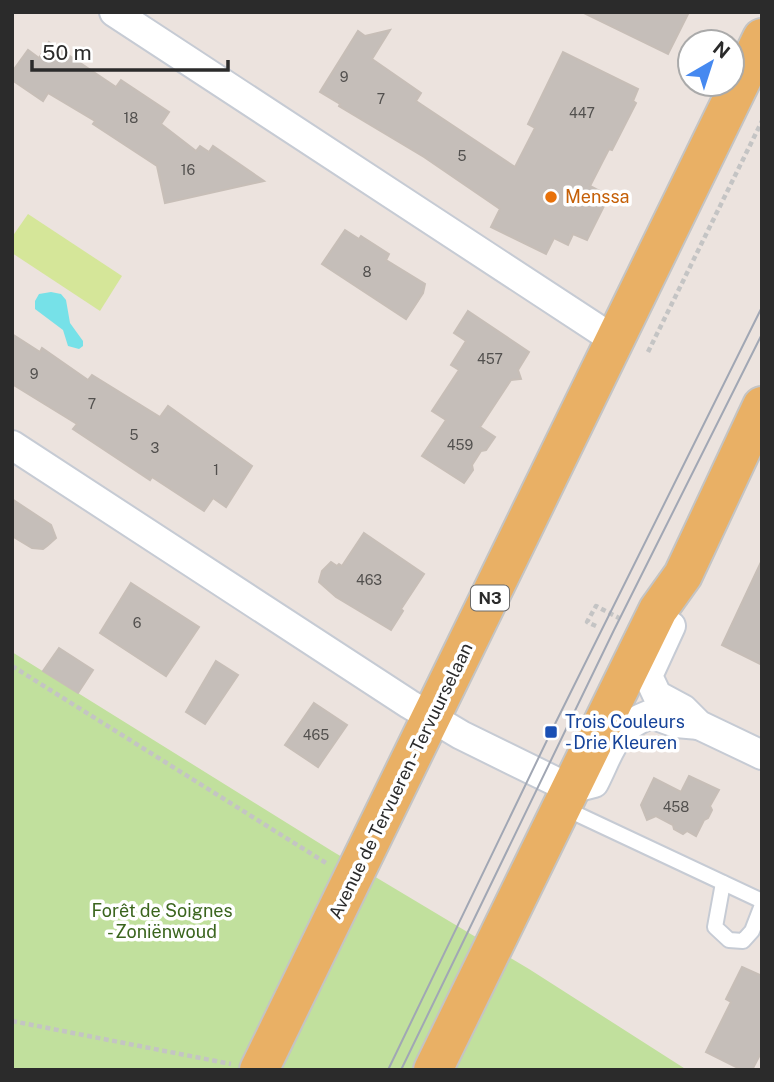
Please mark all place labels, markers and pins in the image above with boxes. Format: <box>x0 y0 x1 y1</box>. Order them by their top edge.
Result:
place label: Menssa <box>565 186 629 207</box>
marker: Menssa <box>543 189 559 205</box>
place label: Trois Couleurs - Drie Kleuren <box>565 711 685 753</box>
marker: Trois Couleurs - Drie Kleuren <box>543 724 559 740</box>

